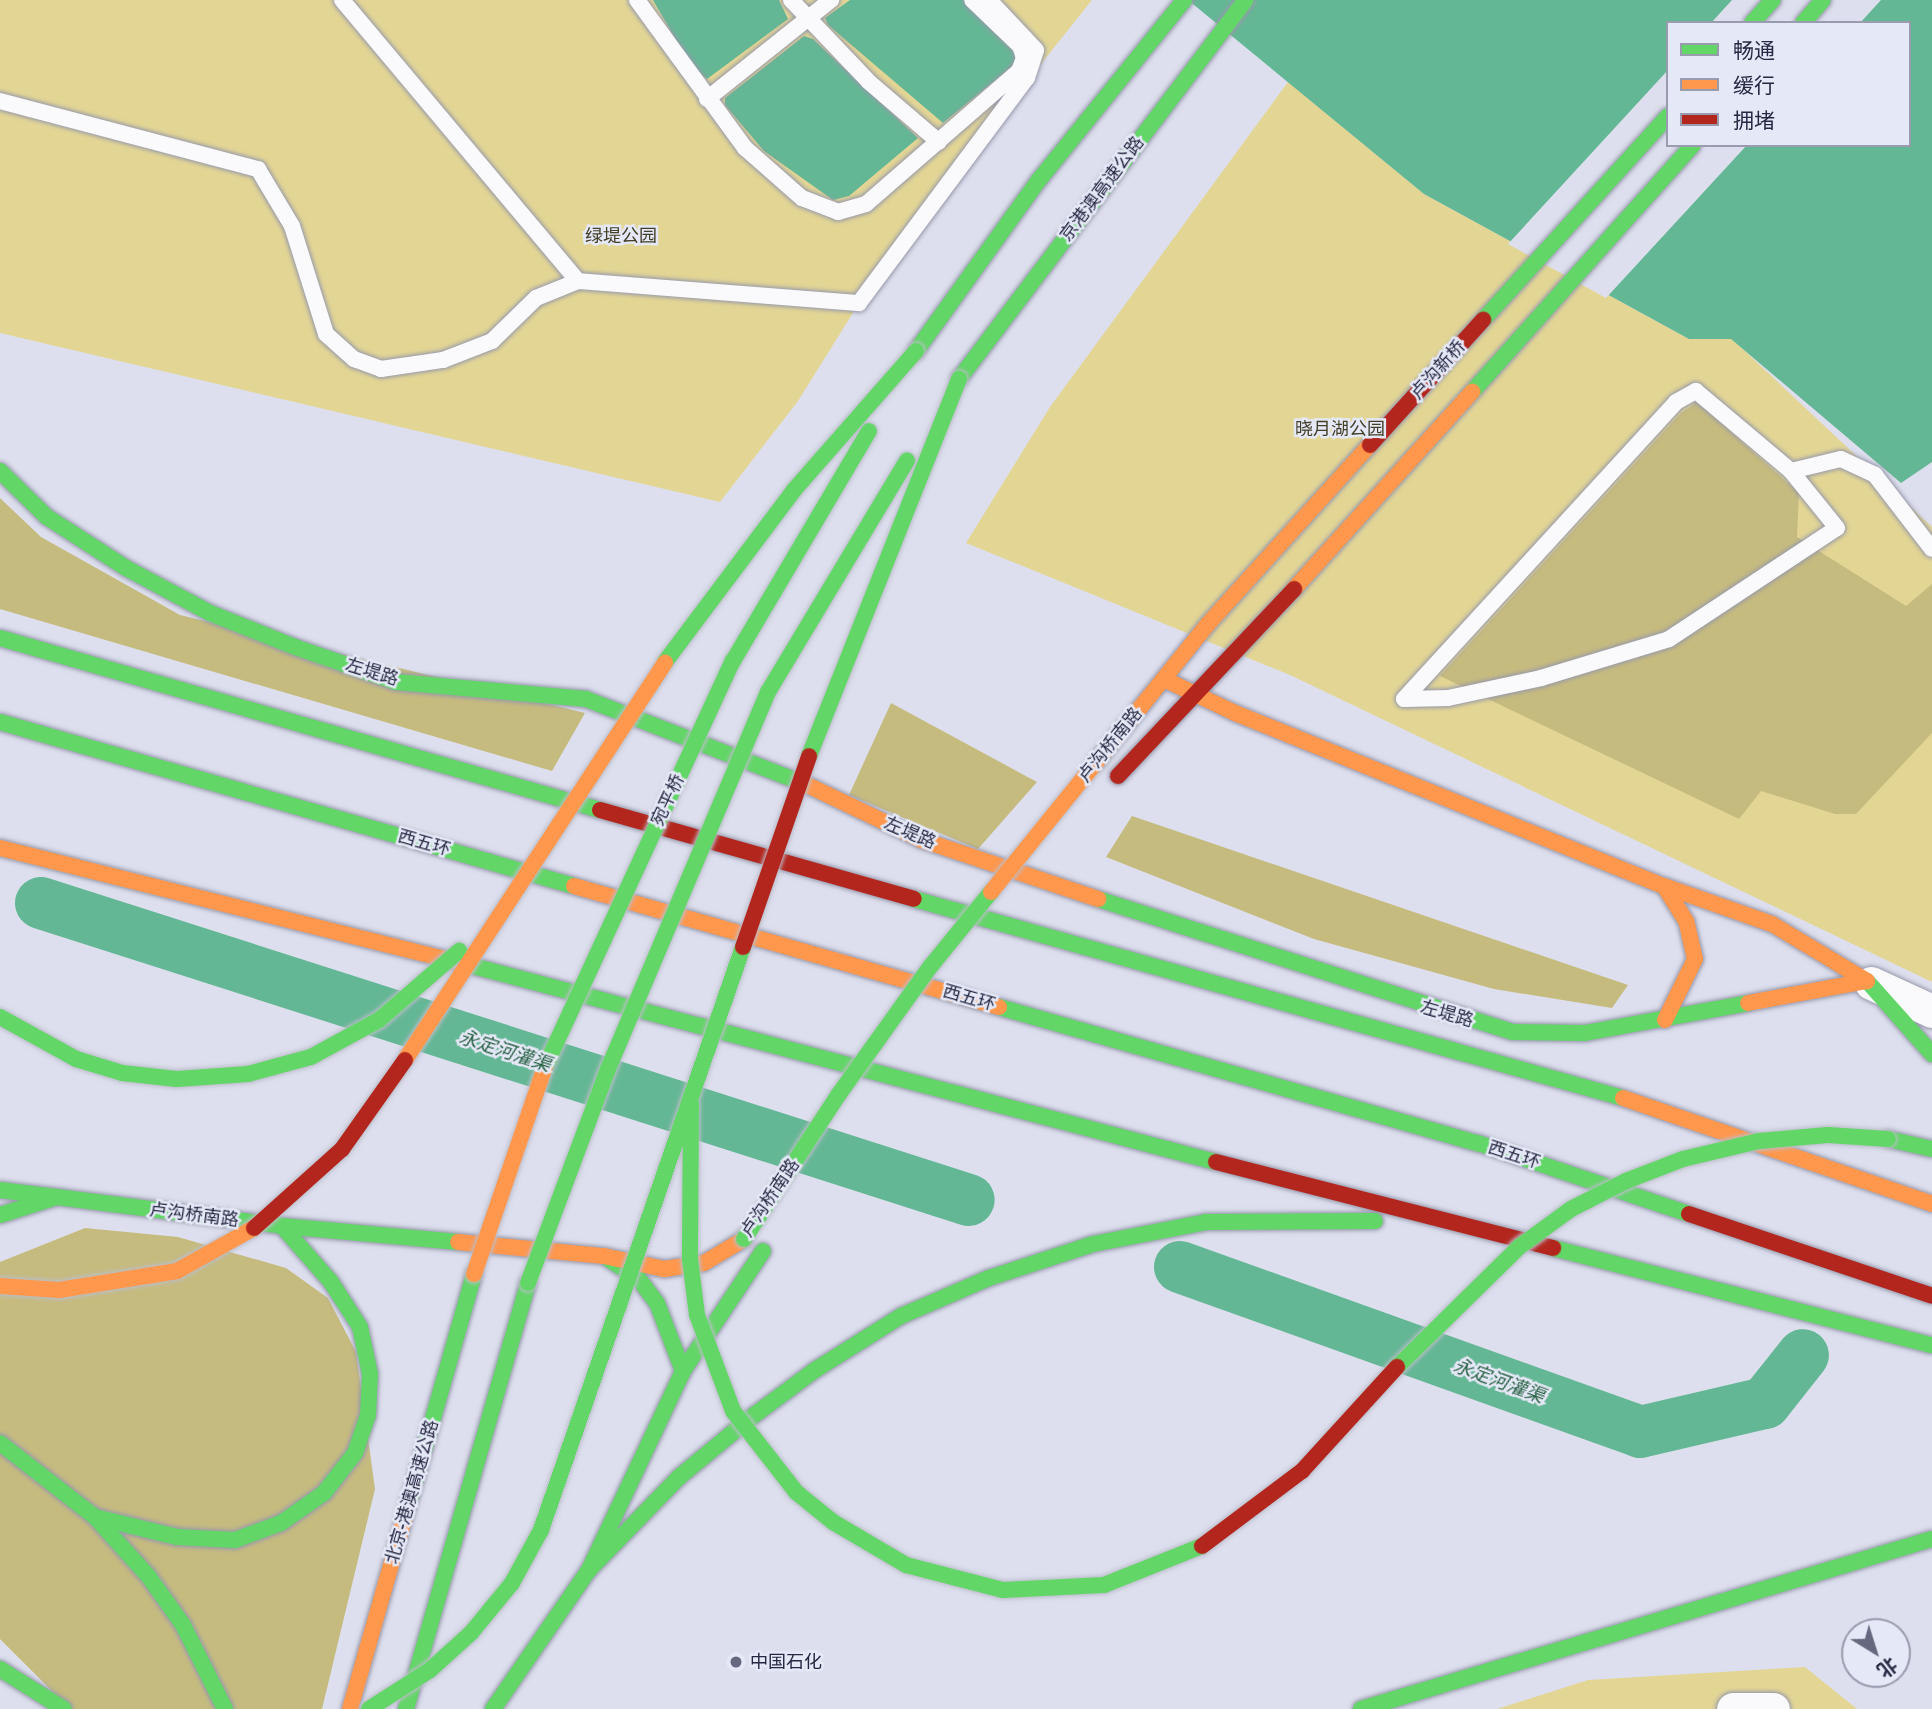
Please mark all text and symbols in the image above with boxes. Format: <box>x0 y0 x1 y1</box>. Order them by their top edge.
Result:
legend <box>1666 21 1911 147</box>
text: 畅通 <box>1733 36 1775 65</box>
text: 缓行 <box>1733 71 1775 100</box>
text: 拥堵 <box>1733 106 1775 135</box>
street label: 京港澳高速公路 <box>1055 132 1149 246</box>
park label: 绿堤公园 <box>585 225 657 247</box>
street label: 卢沟新桥 <box>1406 336 1470 404</box>
park label: 晓月湖公园 <box>1295 418 1385 440</box>
street label: 左堤路 <box>343 654 401 690</box>
street label: 卢沟桥南路 <box>1073 703 1147 787</box>
street label: 宛平桥 <box>647 771 689 829</box>
street label: 左堤路 <box>881 813 939 853</box>
street label: 西五环 <box>395 825 453 861</box>
street label: 西五环 <box>940 980 998 1016</box>
street label: 左堤路 <box>1418 996 1476 1032</box>
water label: 永定河灌渠 <box>456 1025 554 1077</box>
street label: 西五环 <box>1485 1136 1543 1174</box>
street label: 卢沟桥南路 <box>736 1155 804 1241</box>
street label: 卢沟桥南路 <box>148 1199 240 1231</box>
water label: 永定河灌渠 <box>1450 1354 1548 1408</box>
street label: 北京-港澳高速公路 <box>381 1417 443 1567</box>
north arrow <box>1841 1618 1911 1688</box>
place label: 中国石化 <box>750 1651 822 1673</box>
text: 北 <box>1872 1652 1903 1684</box>
marker: 中国石化 <box>728 1654 744 1670</box>

